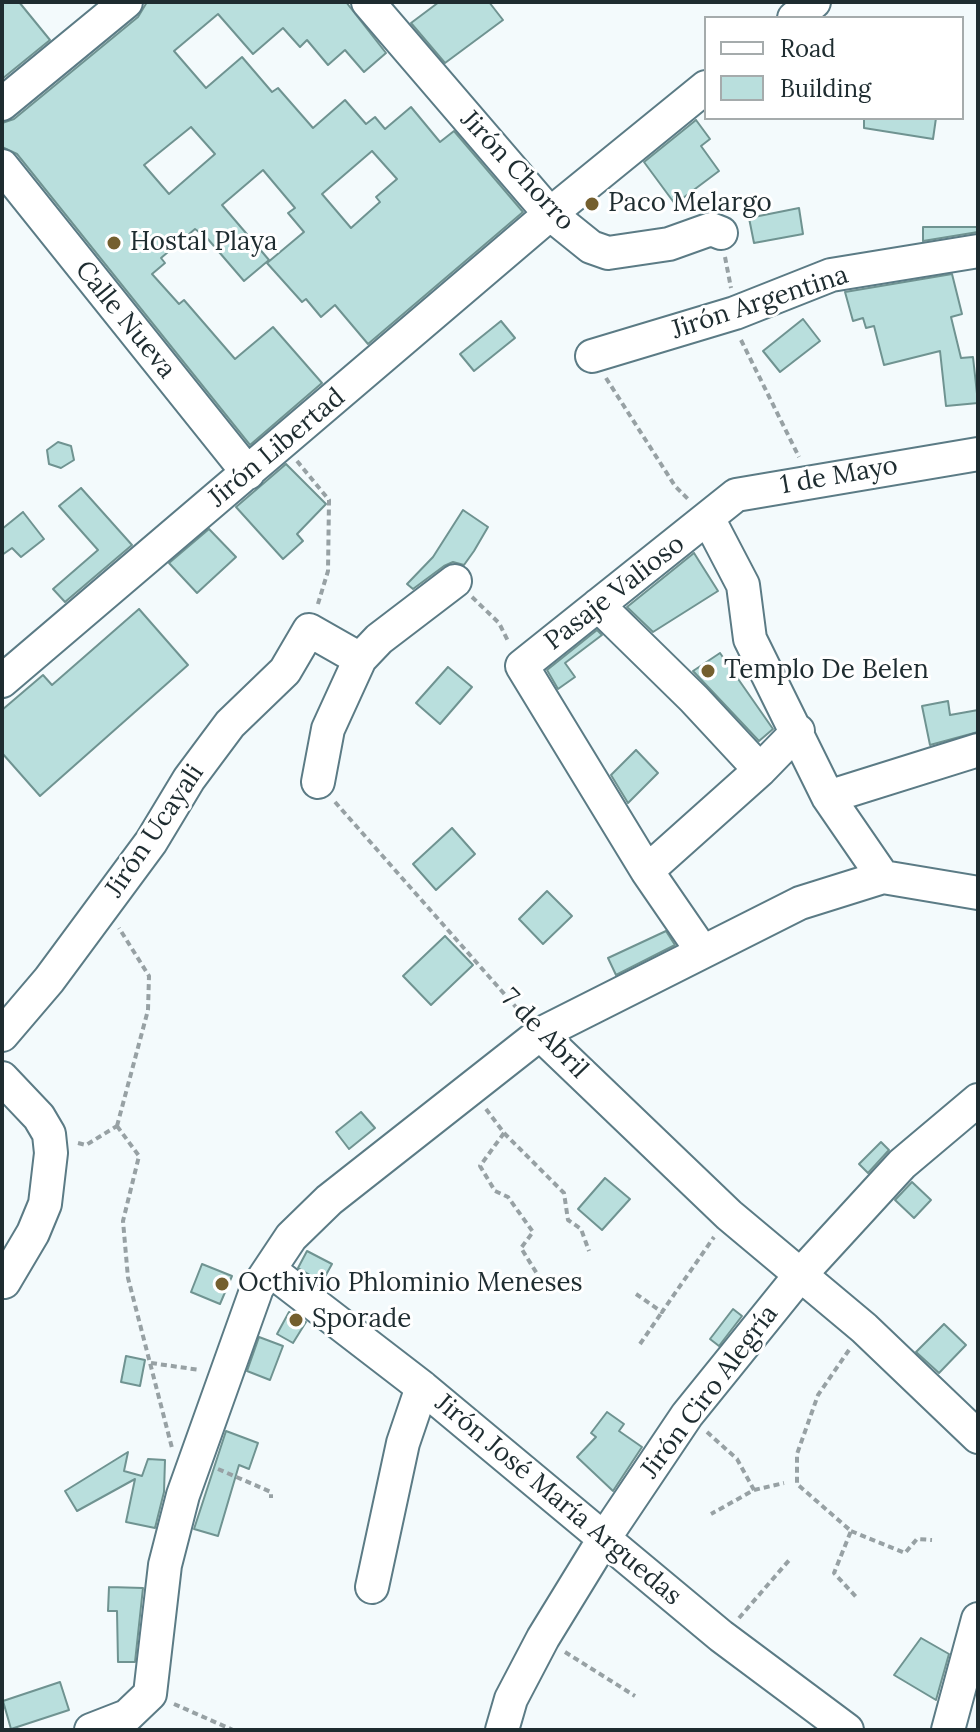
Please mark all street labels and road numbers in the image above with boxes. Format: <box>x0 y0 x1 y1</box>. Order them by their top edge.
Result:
street label: Jirón Chorro <box>454 105 580 237</box>
street label: Calle Nueva <box>68 255 182 385</box>
street label: Jirón Argentina <box>668 260 852 346</box>
street label: Jirón Libertad <box>203 382 351 514</box>
street label: 1 de Mayo <box>778 450 900 502</box>
street label: Pasaje Valioso <box>539 529 691 657</box>
street label: Jirón Ucayali <box>99 759 211 903</box>
street label: 7 de Abril <box>494 983 594 1085</box>
street label: Jirón Ciro Alegría <box>635 1299 785 1485</box>
street label: Jirón José María Arguedas <box>428 1388 688 1612</box>

